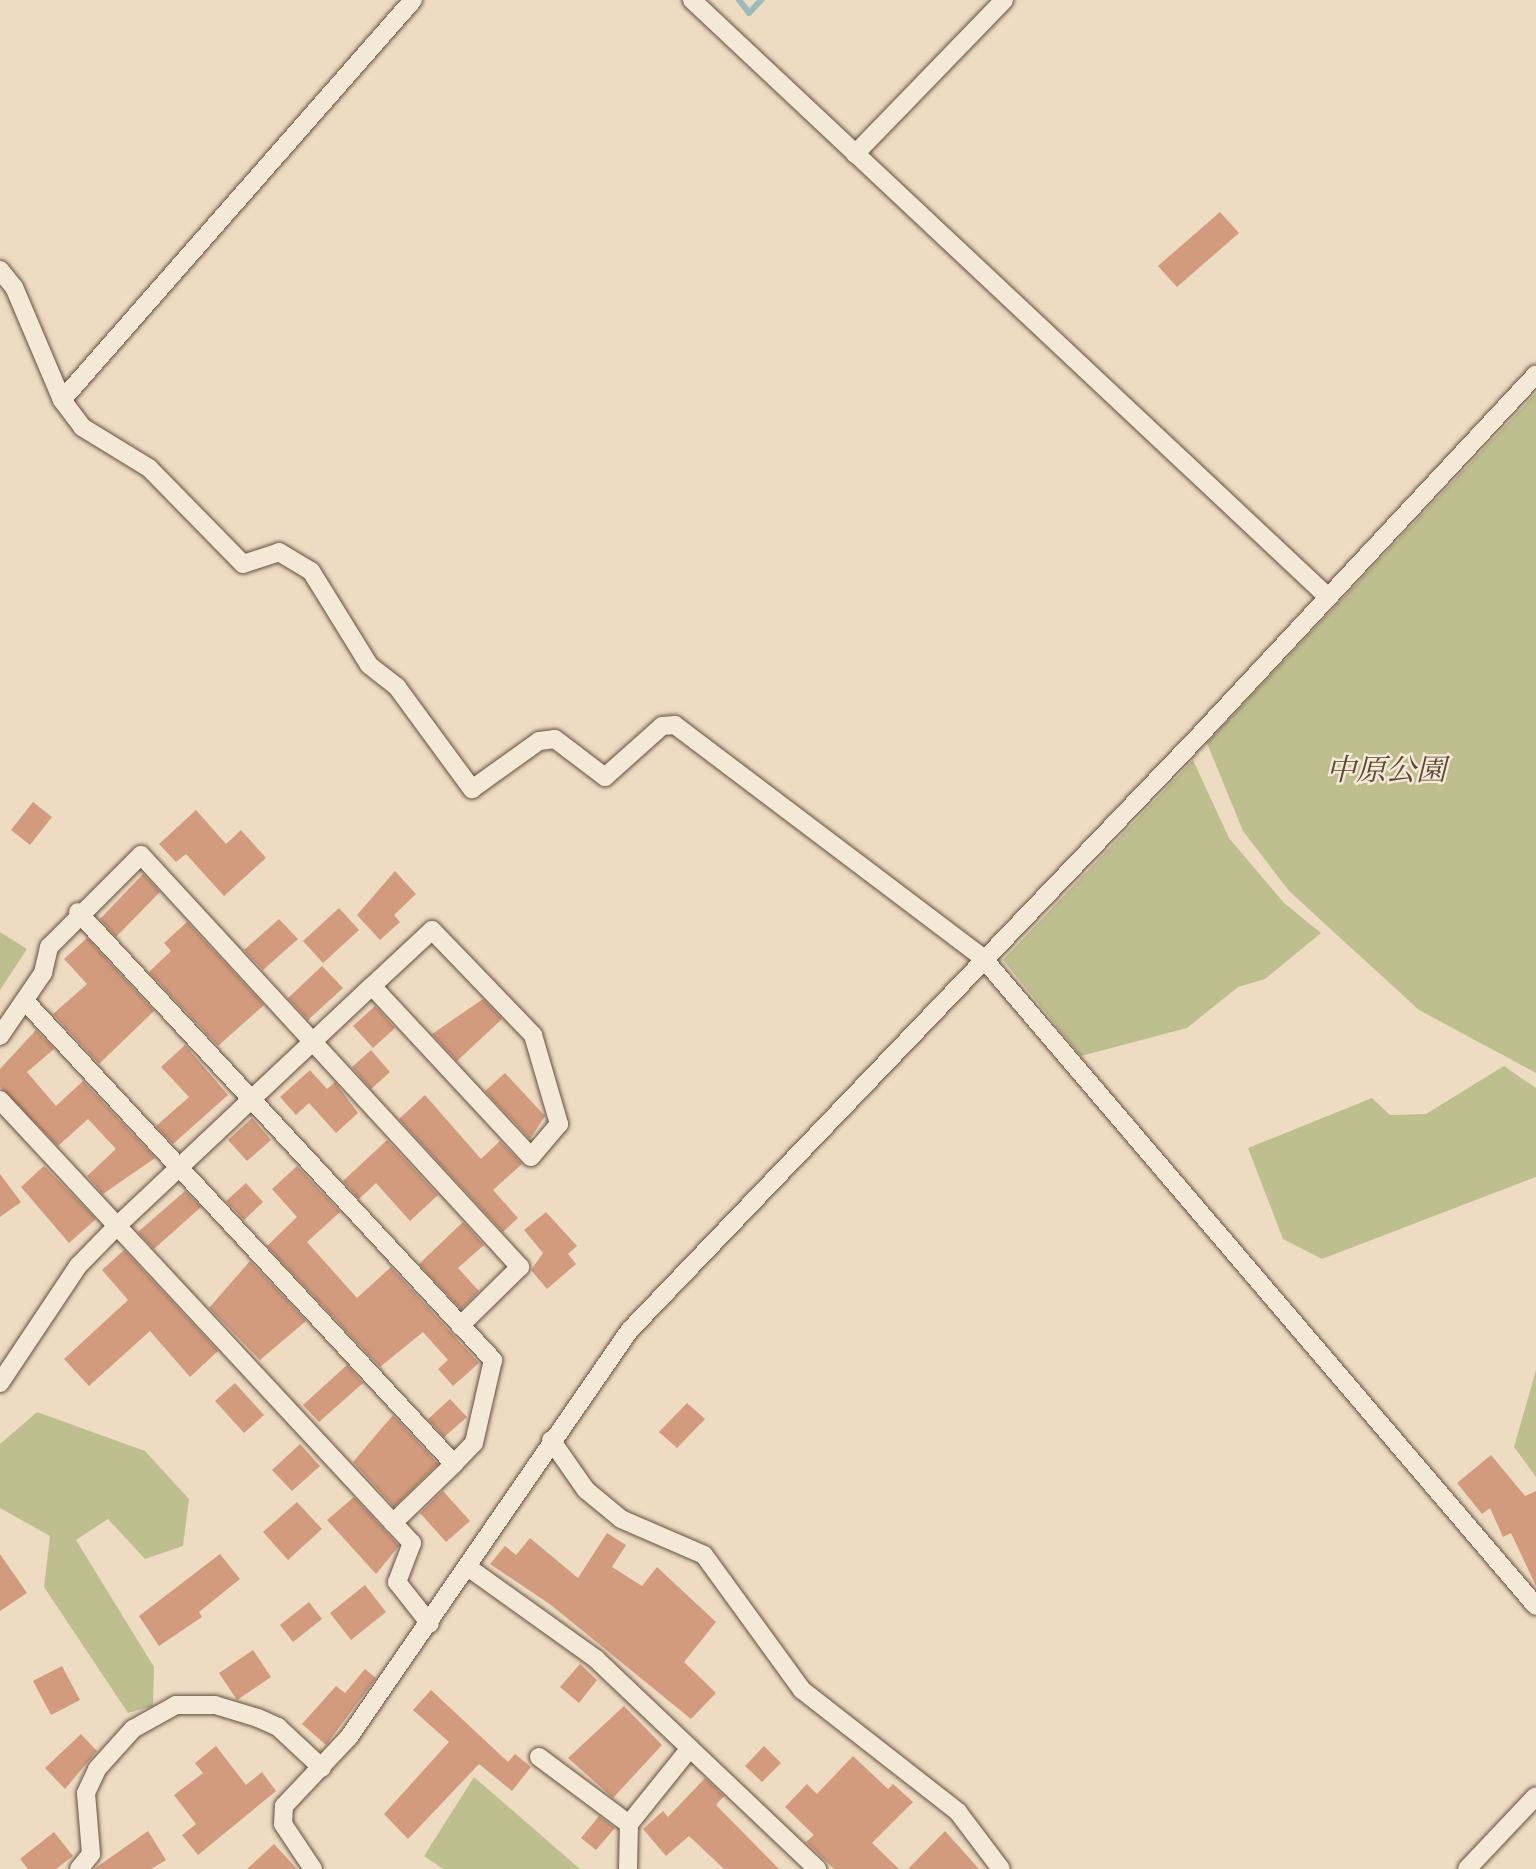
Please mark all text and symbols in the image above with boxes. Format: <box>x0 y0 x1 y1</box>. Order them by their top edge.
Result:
park label: 中原公園 <box>1326 754 1446 790</box>

